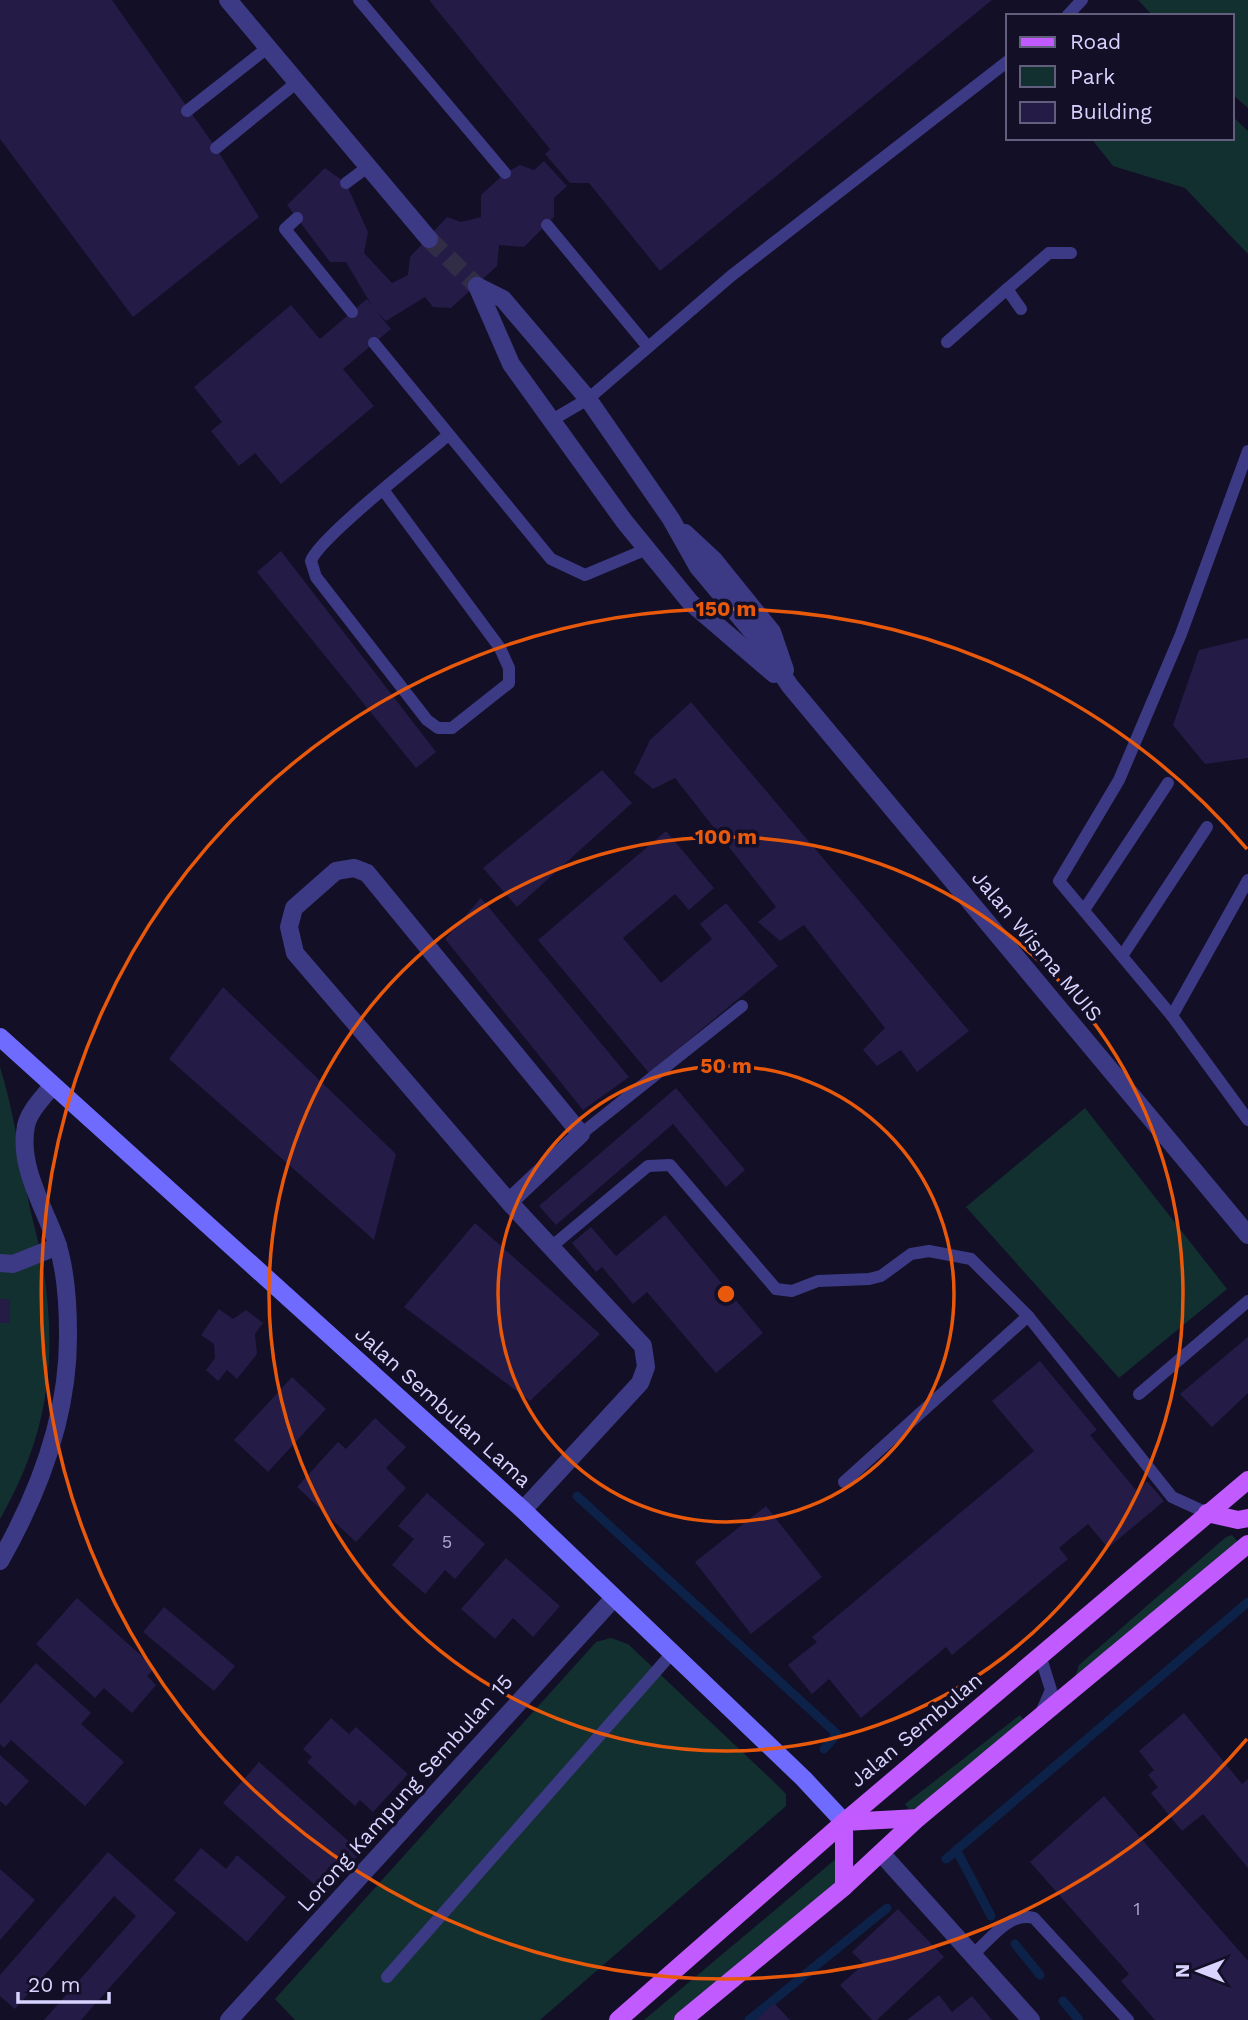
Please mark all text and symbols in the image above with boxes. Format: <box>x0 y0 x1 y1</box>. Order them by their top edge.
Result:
legend <box>1006 14 1234 140</box>
text: Road <box>1070 29 1121 54</box>
text: Park <box>1070 64 1115 89</box>
text: Building <box>1070 99 1152 124</box>
text: 150 m <box>696 596 756 621</box>
text: 100 m <box>695 824 757 849</box>
street label: Jalan Wisma MUIS <box>967 865 1108 1026</box>
text: 50 m <box>700 1053 752 1078</box>
centre of rings <box>714 1282 738 1306</box>
street label: Jalan Sembulan Lama <box>350 1321 537 1492</box>
house number: 5 <box>442 1531 452 1552</box>
street label: Jalan Sembulan <box>844 1667 987 1792</box>
street label: Lorong Kampung Sembulan 15 <box>292 1669 518 1916</box>
house number: 1 <box>1133 1898 1141 1919</box>
north arrow <box>1164 1936 1234 2006</box>
scale bar <box>18 1960 108 2004</box>
text: N <box>1171 1964 1194 1978</box>
text: 20 m <box>28 1972 80 1997</box>

